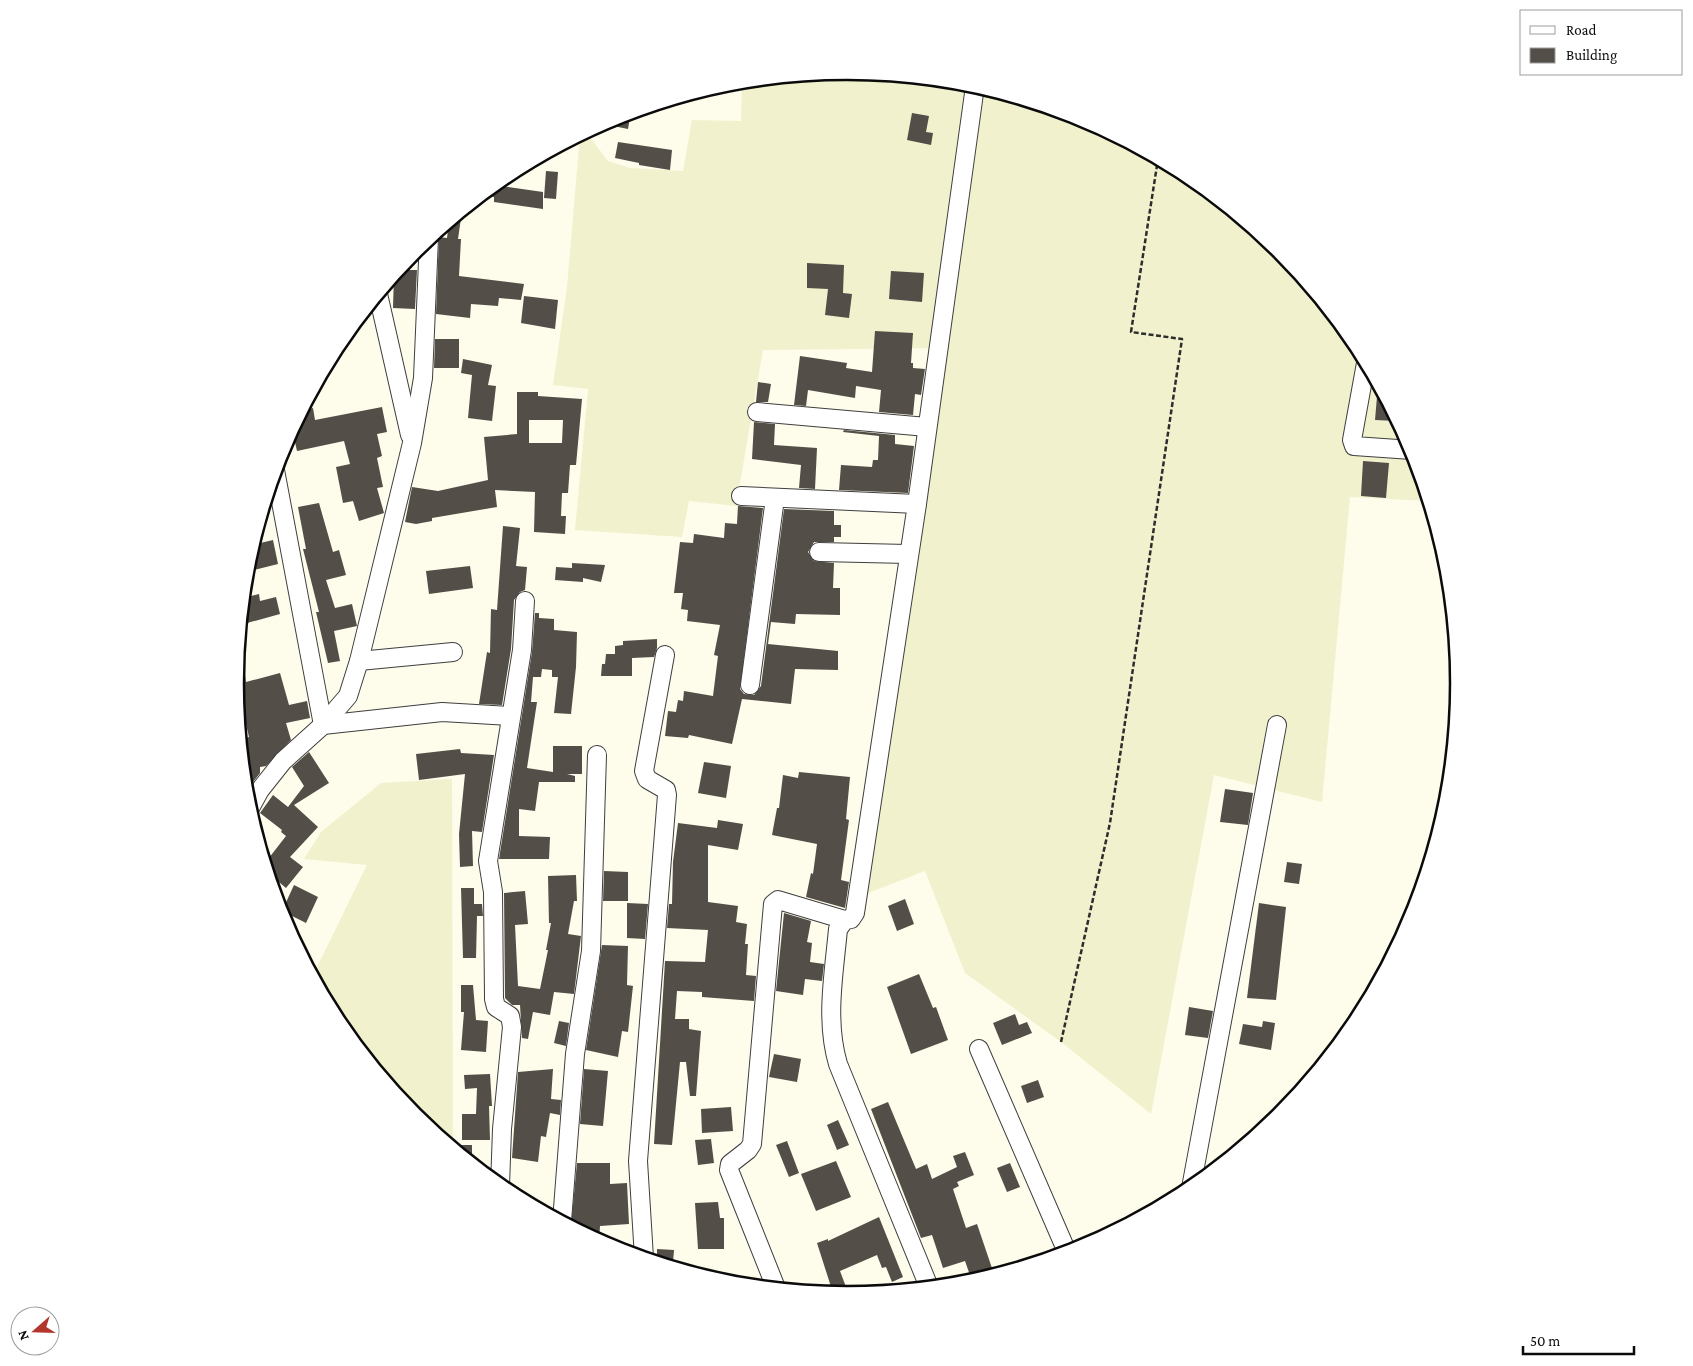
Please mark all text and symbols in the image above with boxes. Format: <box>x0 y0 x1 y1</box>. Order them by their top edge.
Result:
legend <box>1520 10 1683 75</box>
text: Road <box>1566 22 1597 38</box>
text: Building <box>1566 47 1617 64</box>
north arrow <box>10 1306 60 1356</box>
scale bar <box>1523 1324 1634 1356</box>
text: N <box>13 1328 32 1343</box>
text: 50 m <box>1530 1333 1560 1349</box>

